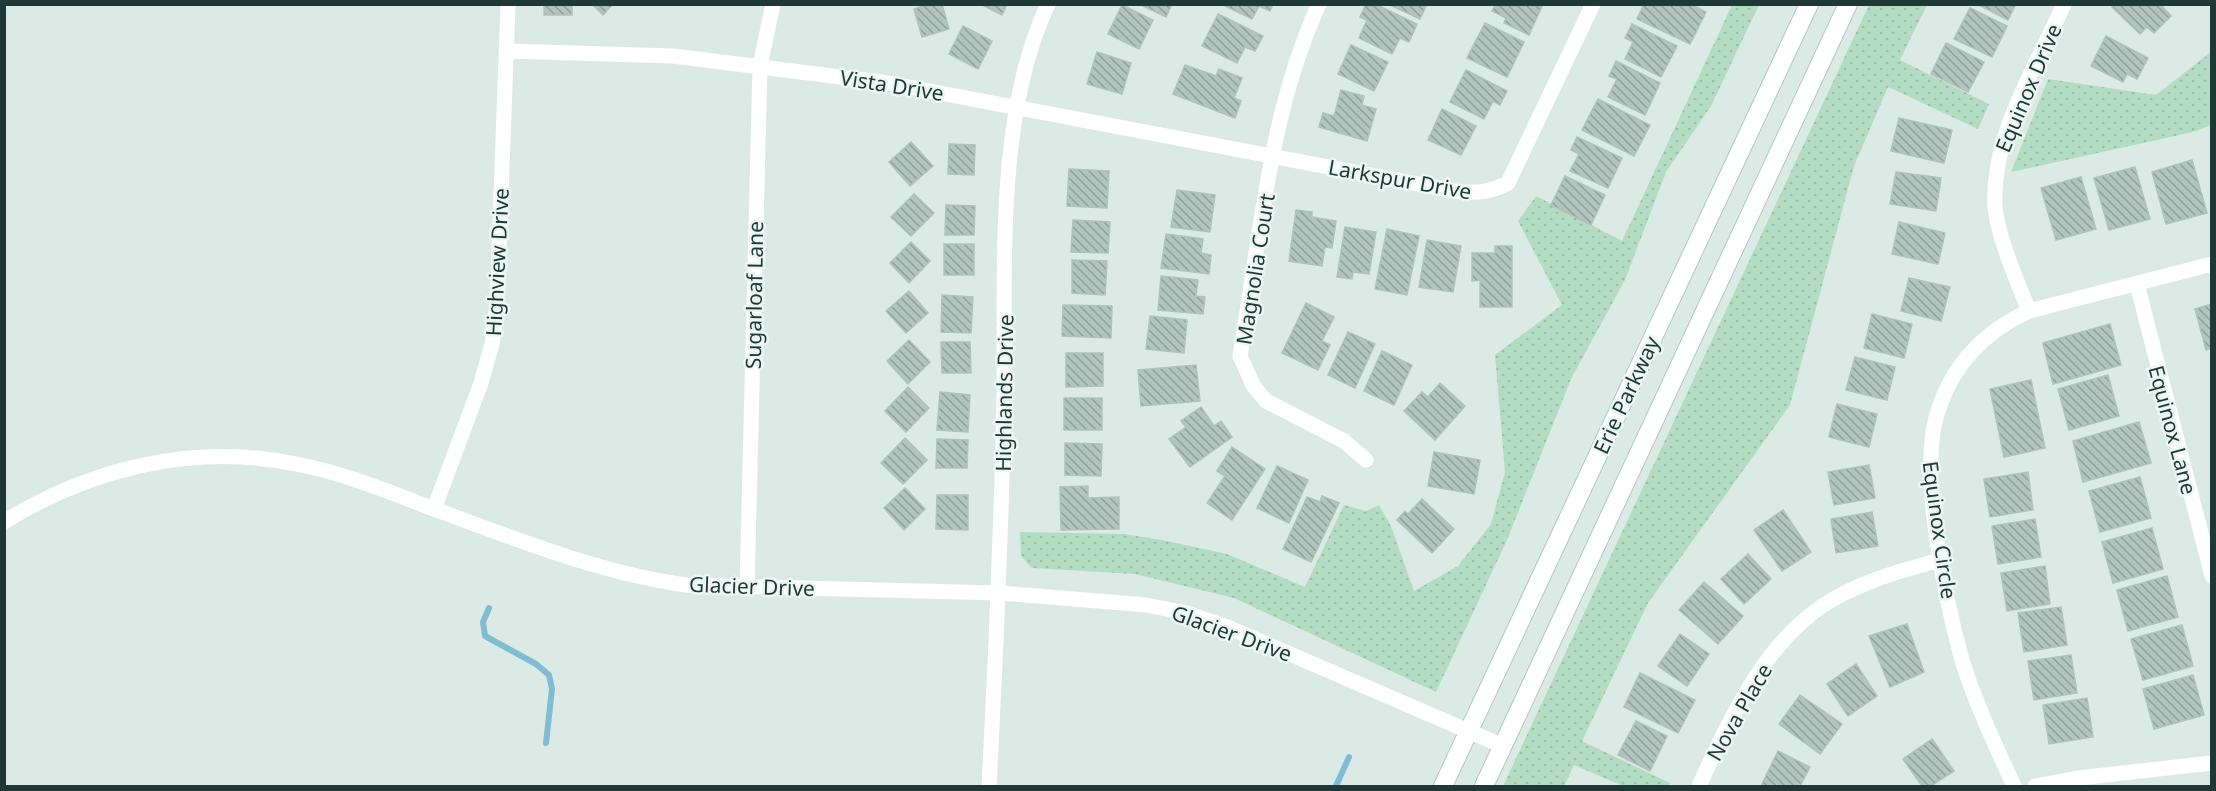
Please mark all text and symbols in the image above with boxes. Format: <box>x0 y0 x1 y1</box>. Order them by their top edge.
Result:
street label: Equinox Drive <box>1988 20 2068 156</box>
street label: Vista Drive <box>838 63 946 107</box>
street label: Larkspur Drive <box>1326 153 1474 205</box>
street label: Highview Drive <box>479 187 515 337</box>
street label: Magnolia Court <box>1229 191 1281 347</box>
street label: Sugarloaf Lane <box>739 221 769 369</box>
street label: Highlands Drive <box>989 314 1019 472</box>
street label: Erie Parkway <box>1587 332 1666 458</box>
street label: Equinox Lane <box>2142 362 2204 498</box>
street label: Equinox Circle <box>1916 459 1964 601</box>
street label: Glacier Drive <box>689 570 815 602</box>
street label: Glacier Drive <box>1168 598 1296 668</box>
street label: Nova Place <box>1700 658 1778 766</box>

